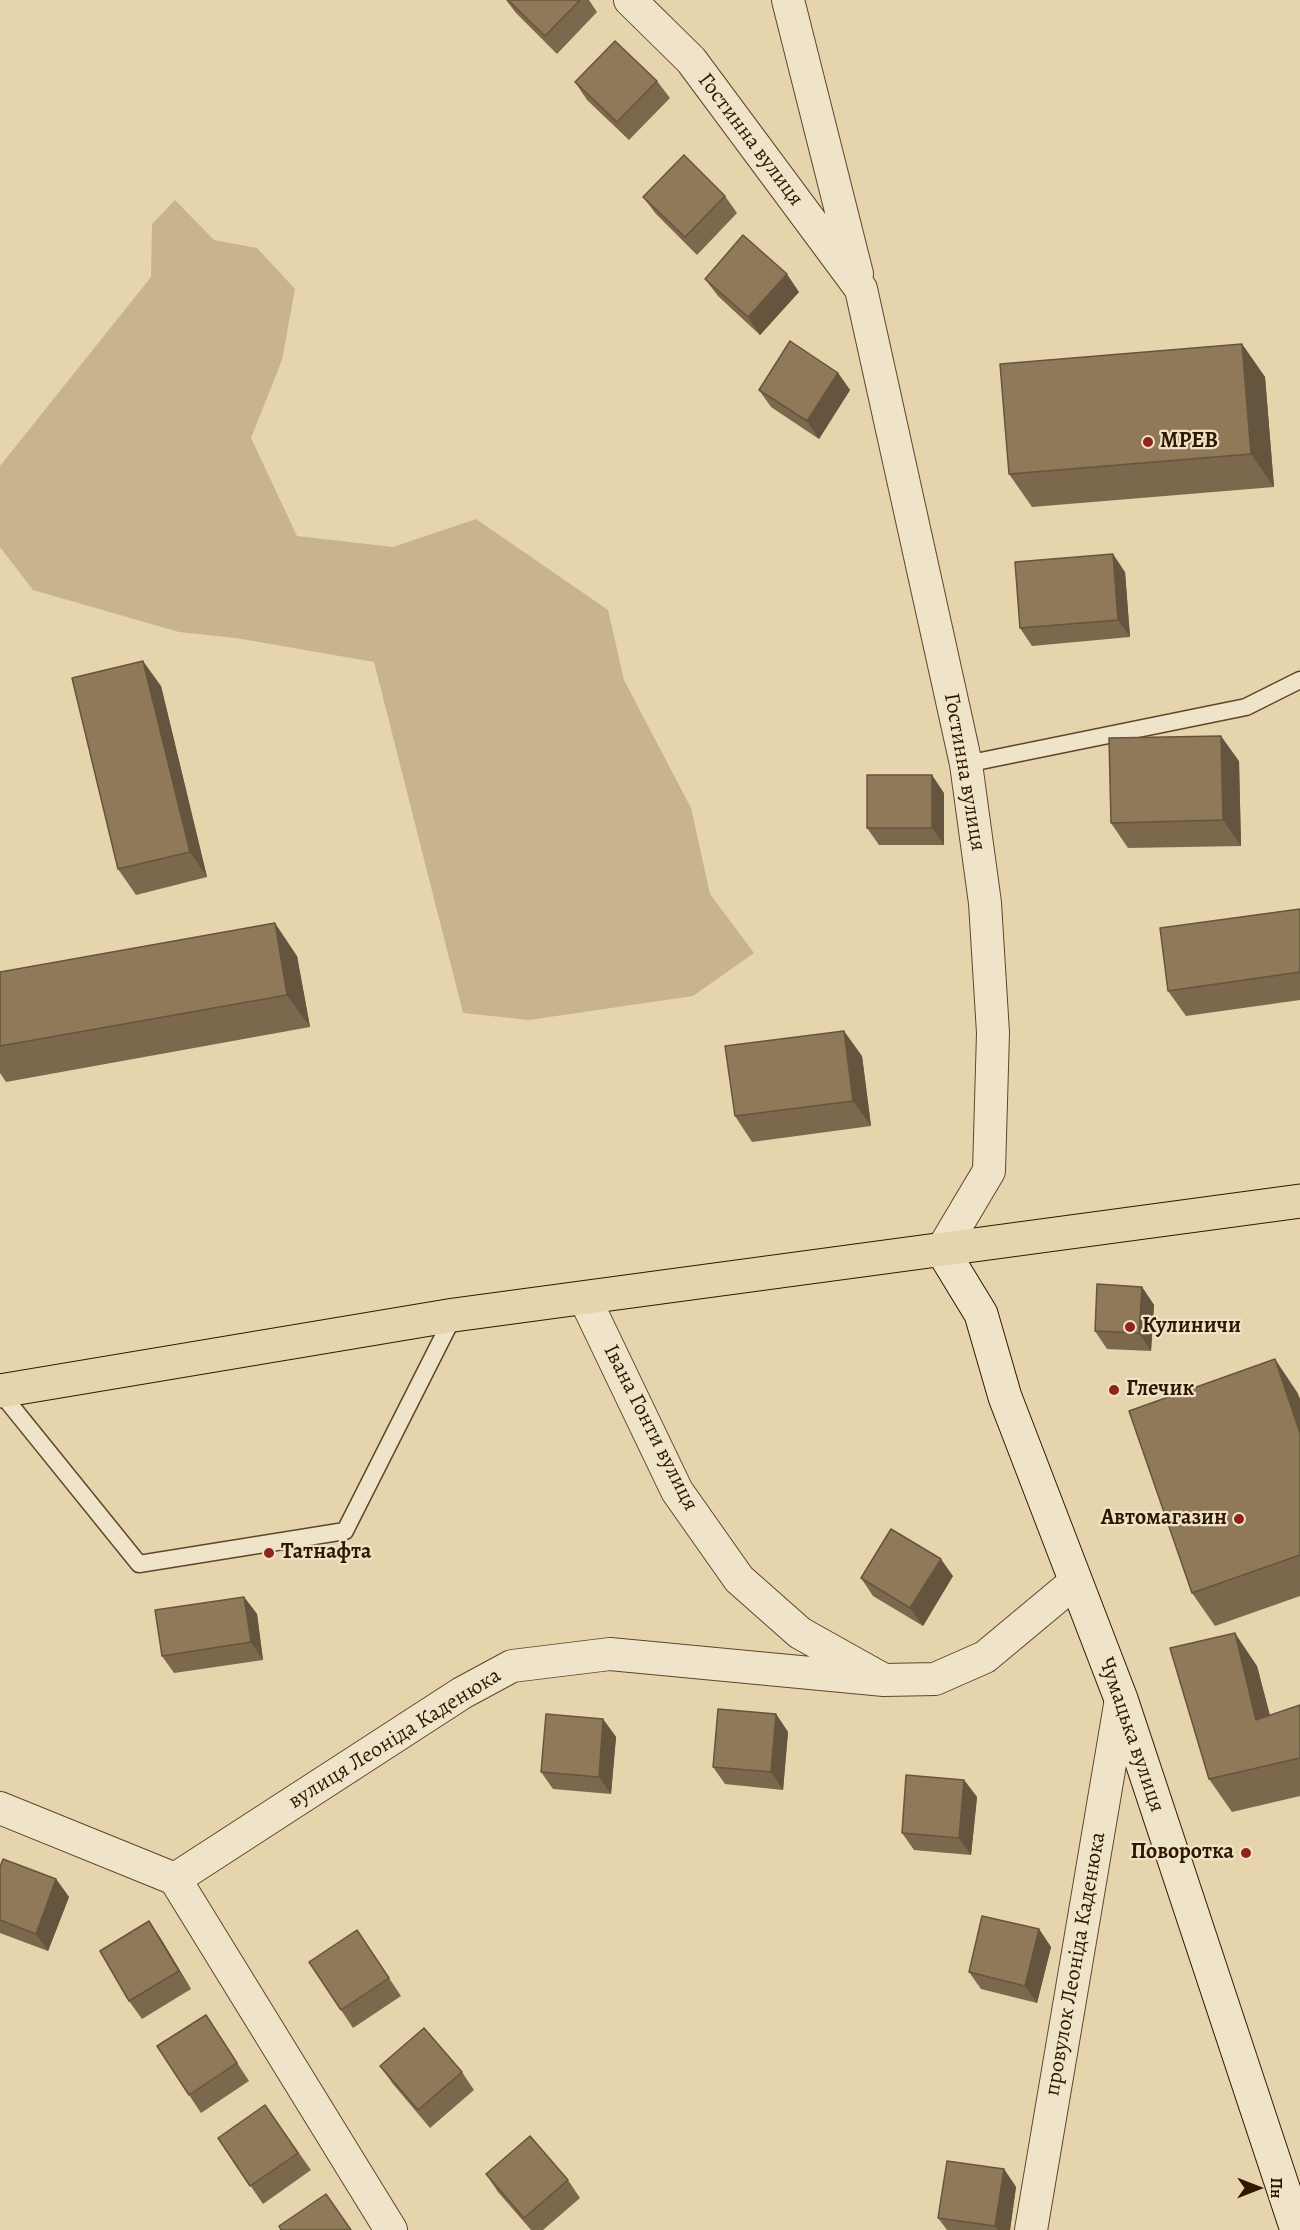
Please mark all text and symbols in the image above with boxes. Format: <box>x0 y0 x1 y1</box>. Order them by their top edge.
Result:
street label: Гостинна вулиця <box>691 68 809 212</box>
place label: МРЕВ <box>1160 429 1218 455</box>
marker: МРЕВ <box>1141 435 1155 449</box>
street label: Гостинна вулиця <box>937 691 991 853</box>
place label: Кулиничи <box>1142 1314 1241 1340</box>
marker: Кулиничи <box>1123 1320 1137 1334</box>
street label: Івана Гонти вулиця <box>597 1340 703 1516</box>
place label: Глечик <box>1126 1377 1194 1403</box>
marker: Глечик <box>1107 1383 1121 1397</box>
place label: Автомагазин <box>1101 1506 1227 1532</box>
marker: Автомагазин <box>1232 1512 1246 1526</box>
place label: Татнафта <box>281 1540 371 1566</box>
marker: Татнафта <box>262 1546 276 1560</box>
street label: Чумацька вулиця <box>1092 1654 1170 1816</box>
street label: вулиця Леоніда Каденюка <box>284 1663 506 1815</box>
street label: провулок Леоніда Каденюка <box>1040 1830 1112 2098</box>
place label: Поворотка <box>1131 1840 1234 1866</box>
marker: Поворотка <box>1239 1846 1253 1860</box>
north arrow <box>1228 2158 1288 2218</box>
text: Пн <box>1265 2178 1287 2198</box>

